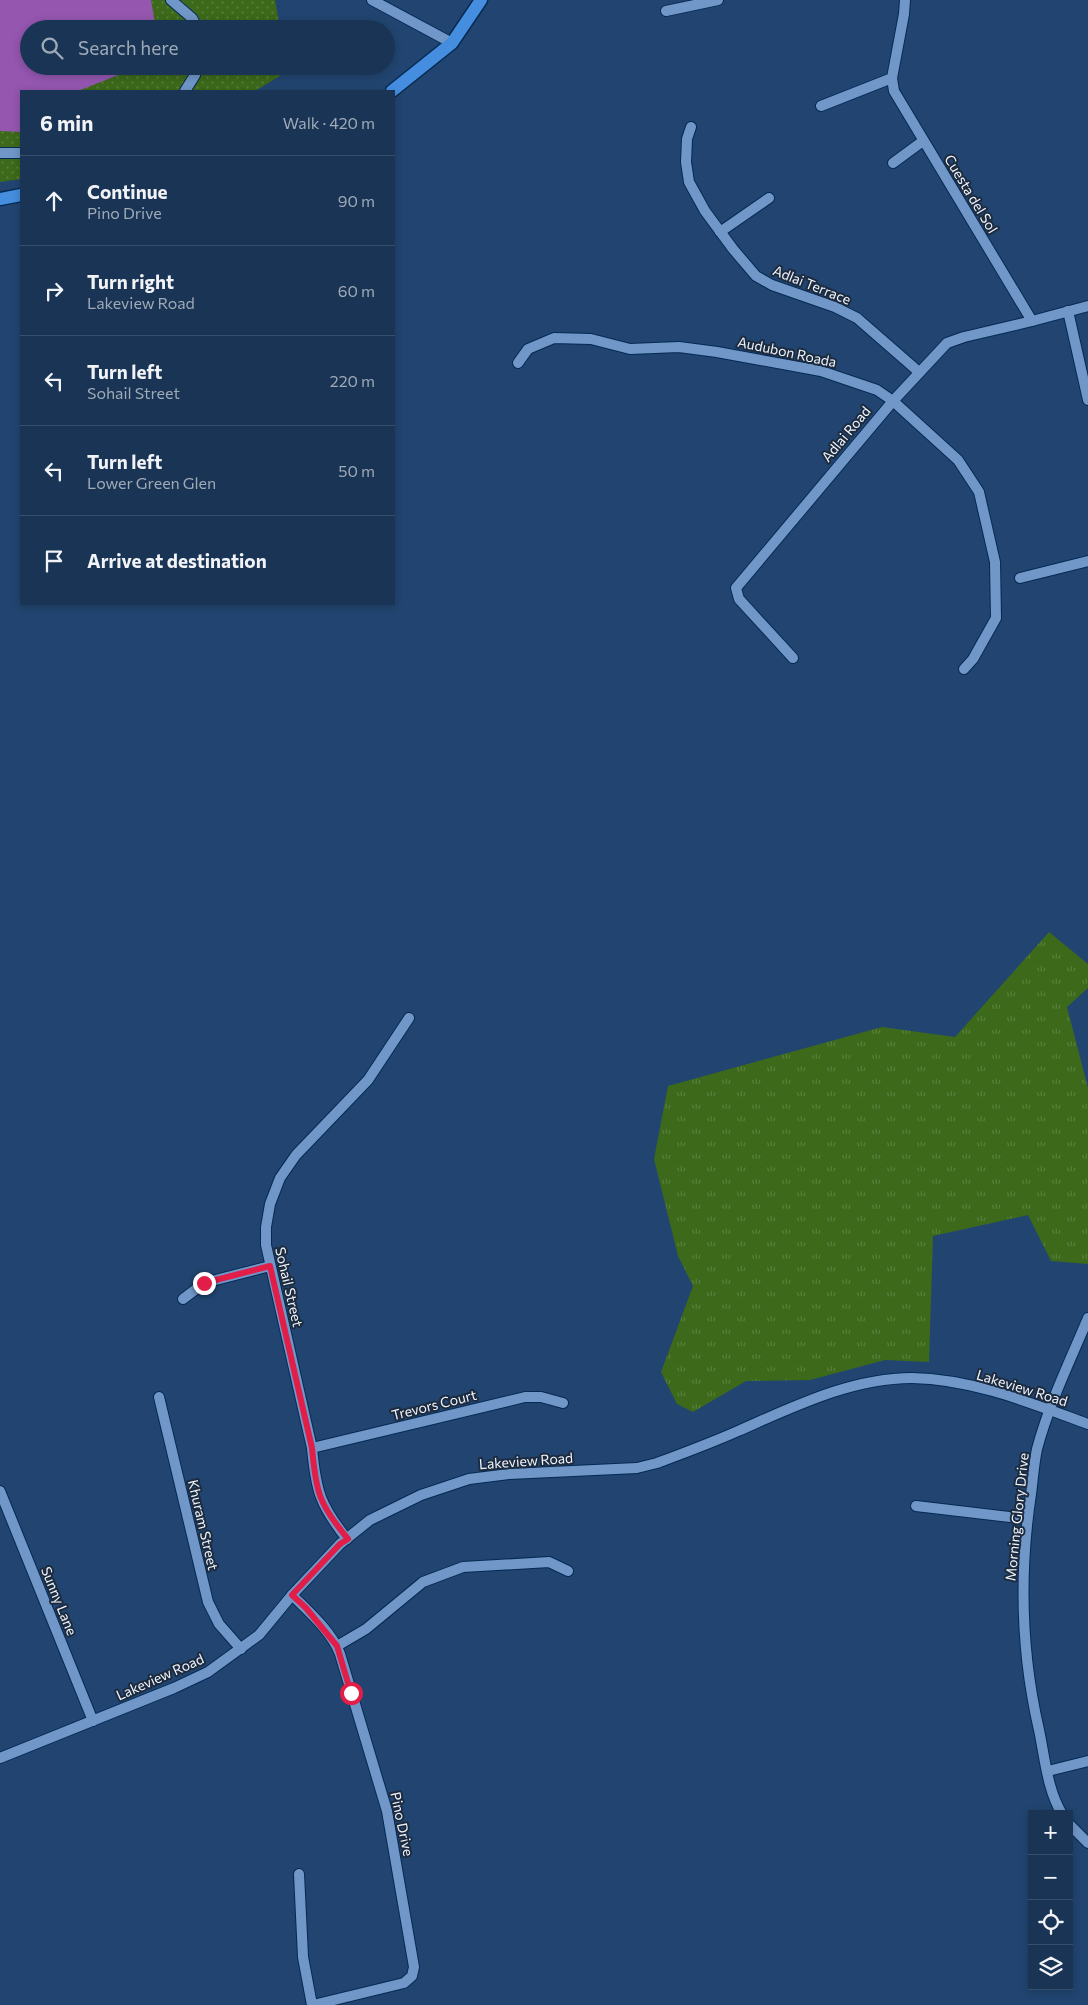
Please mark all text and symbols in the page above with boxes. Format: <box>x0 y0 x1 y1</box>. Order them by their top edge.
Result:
search box <box>20 20 395 75</box>
icon: search <box>38 34 66 62</box>
text: Search here <box>78 36 178 59</box>
text: 6 min <box>40 110 93 135</box>
text: Walk · 420 m <box>283 113 375 132</box>
street label: Cuesta del Sol <box>941 151 1002 236</box>
text: Continue <box>87 180 167 203</box>
icon: ahead <box>40 187 68 215</box>
text: 90 m <box>338 191 375 210</box>
text: Pino Drive <box>87 203 162 222</box>
street label: Adlai Terrace <box>771 261 854 308</box>
text: Turn right <box>87 270 174 293</box>
icon: right <box>40 277 68 305</box>
text: 60 m <box>338 281 375 300</box>
text: Lakeview Road <box>87 293 195 312</box>
street label: Audubon Roada <box>736 333 838 370</box>
text: Turn left <box>87 360 162 383</box>
icon: left <box>40 367 68 395</box>
text: 220 m <box>330 371 375 390</box>
text: Sohail Street <box>87 383 180 402</box>
street label: Adlai Road <box>817 402 874 465</box>
text: Turn left <box>87 450 162 473</box>
icon: left <box>40 457 68 485</box>
text: 50 m <box>338 461 375 480</box>
text: Lower Green Glen <box>87 473 216 492</box>
icon: arrive <box>40 547 68 575</box>
text: Arrive at destination <box>87 549 267 572</box>
street label: Sohail Street <box>272 1245 307 1329</box>
route end <box>193 1272 216 1295</box>
street label: Lakeview Road <box>975 1366 1070 1409</box>
street label: Trevors Court <box>390 1386 478 1423</box>
street label: Lakeview Road <box>478 1449 574 1472</box>
street label: Morning Glory Drive <box>1001 1452 1032 1582</box>
street label: Khuram Street <box>185 1478 222 1572</box>
street label: Sunny Lane <box>38 1564 81 1638</box>
street label: Lakeview Road <box>113 1650 206 1704</box>
route start <box>340 1682 363 1705</box>
street label: Pino Drive <box>387 1790 418 1858</box>
map controls <box>1028 1810 1073 1990</box>
button: + <box>1028 1810 1073 1855</box>
button: − <box>1028 1855 1073 1900</box>
button: locate <box>1028 1900 1073 1945</box>
button: layers <box>1028 1945 1073 1990</box>

